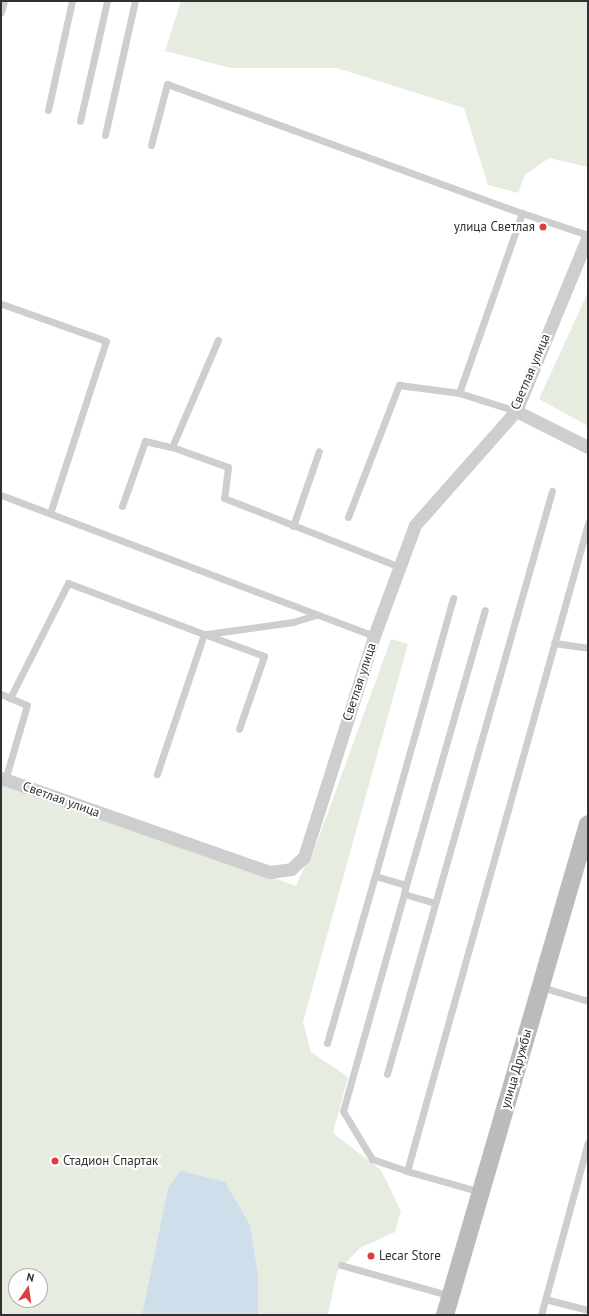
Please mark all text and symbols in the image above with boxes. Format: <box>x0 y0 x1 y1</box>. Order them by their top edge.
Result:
place label: улица Светлая <box>454 219 535 235</box>
marker: улица Светлая <box>538 222 548 232</box>
street label: Светлая улица <box>508 332 554 412</box>
street label: Светлая улица <box>340 641 380 723</box>
street label: Светлая улица <box>20 779 102 821</box>
street label: улица Дружбы <box>498 1027 536 1111</box>
place label: Стадион Спартак <box>63 1153 158 1169</box>
marker: Стадион Спартак <box>50 1156 60 1166</box>
place label: Lecar Store <box>379 1248 441 1264</box>
marker: Lecar Store <box>366 1251 376 1261</box>
north arrow <box>8 1268 48 1308</box>
text: N <box>25 1270 36 1285</box>

